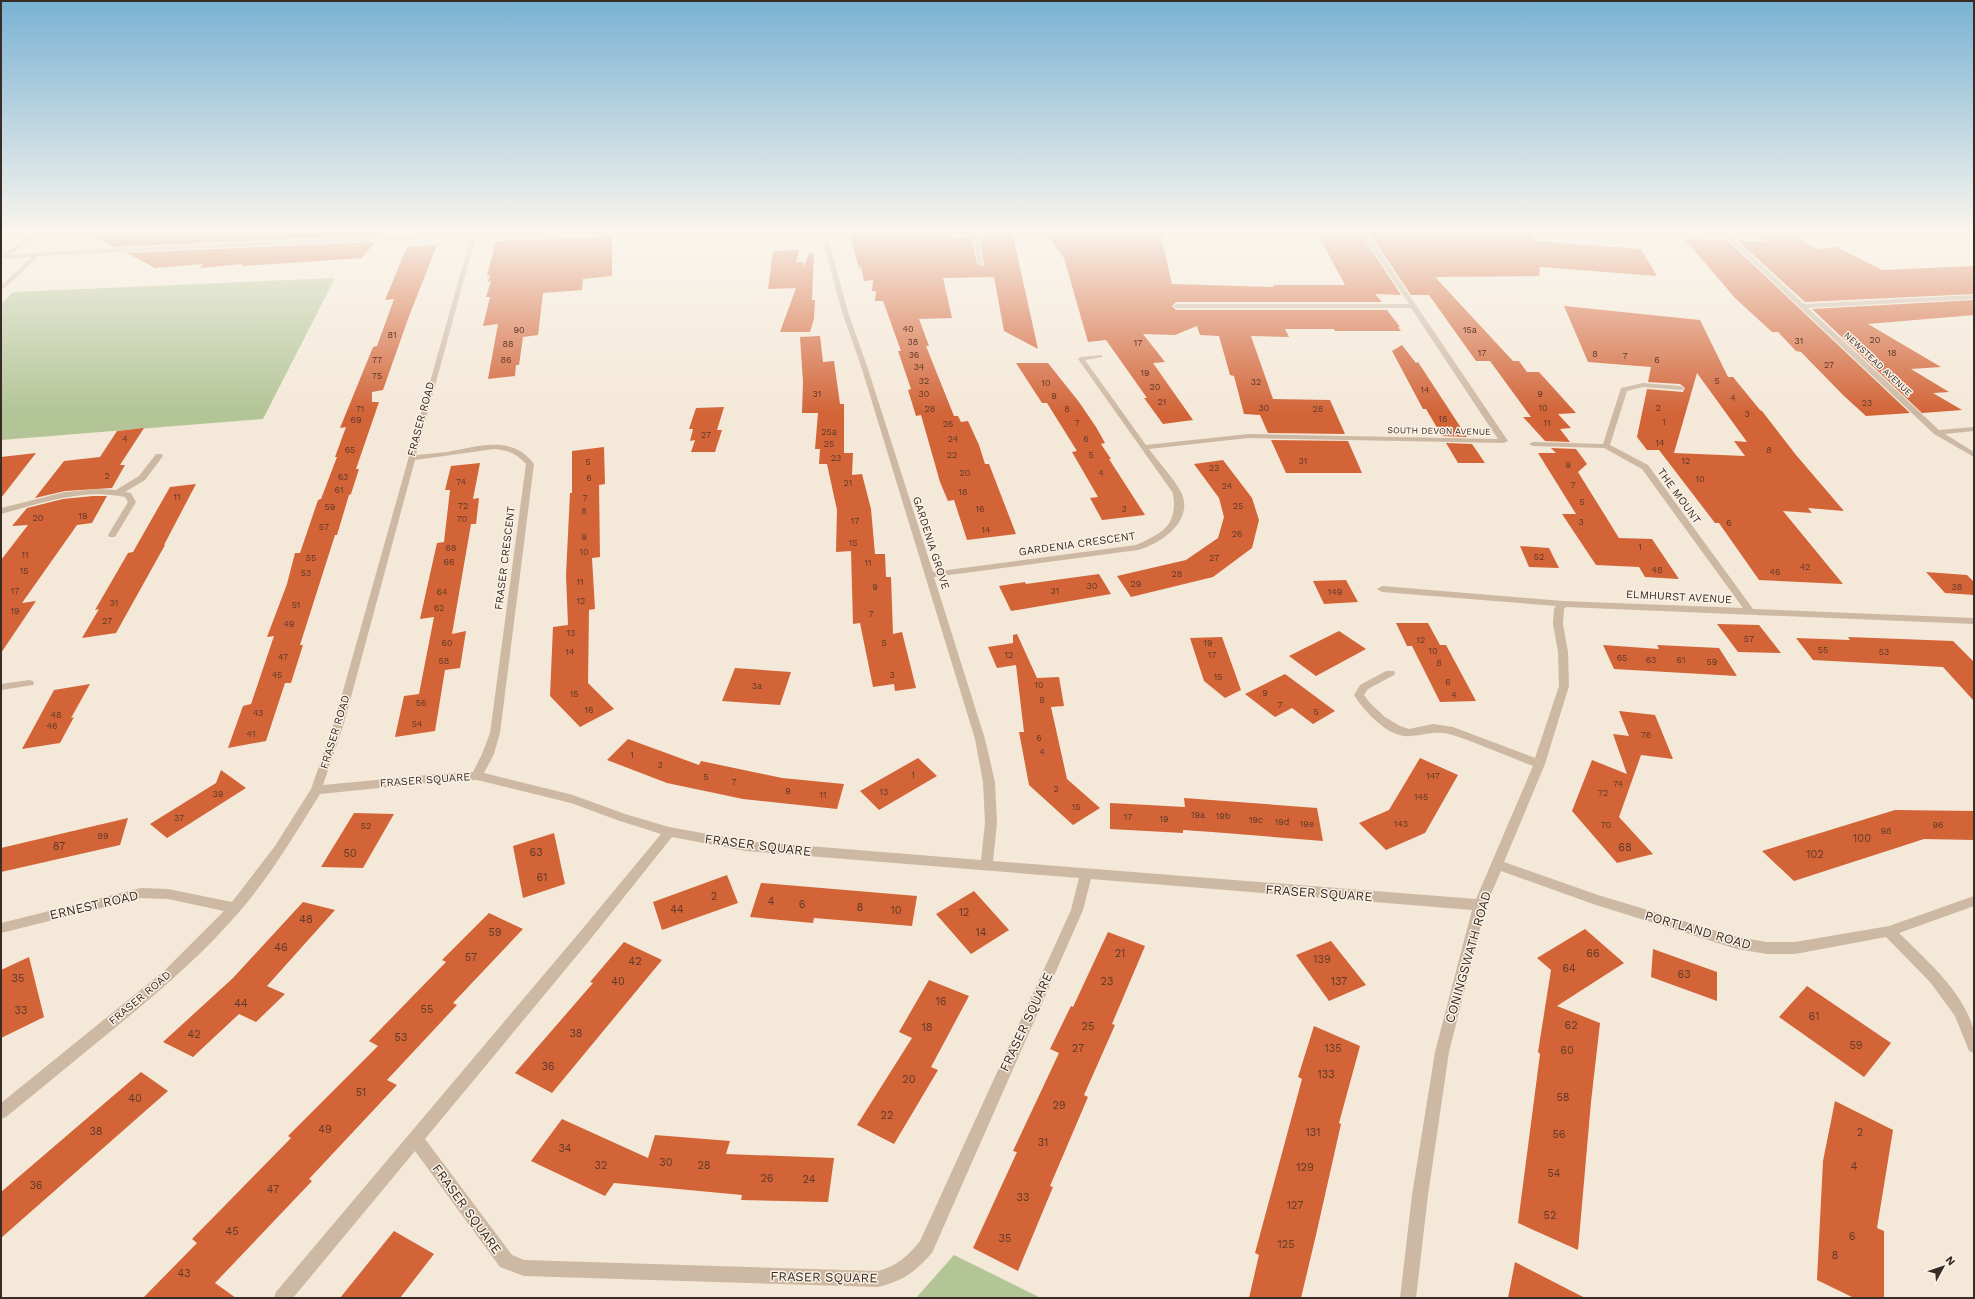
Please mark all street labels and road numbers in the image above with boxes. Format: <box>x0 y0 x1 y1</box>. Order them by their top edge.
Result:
street label: NEWSTEAD AVENUE <box>1842 330 1914 398</box>
street label: FRASER ROAD <box>405 380 437 458</box>
street label: SOUTH DEVON AVENUE <box>1387 425 1491 437</box>
street label: THE MOUNT <box>1654 466 1704 527</box>
street label: GARDENIA GROVE <box>910 495 952 591</box>
street label: FRASER CRESCENT <box>492 505 518 611</box>
street label: GARDENIA CRESCENT <box>1018 529 1136 559</box>
street label: ELMHURST AVENUE <box>1626 588 1732 606</box>
street label: FRASER ROAD <box>318 693 352 771</box>
street label: FRASER SQUARE <box>379 770 471 790</box>
street label: FRASER SQUARE <box>704 831 812 859</box>
street label: FRASER SQUARE <box>1265 882 1373 904</box>
street label: ERNEST ROAD <box>48 887 140 923</box>
street label: CONINGSWATH ROAD <box>1442 889 1494 1025</box>
street label: PORTLAND ROAD <box>1643 908 1753 952</box>
street label: FRASER ROAD <box>106 968 174 1028</box>
street label: FRASER SQUARE <box>997 970 1055 1074</box>
street label: FRASER SQUARE <box>429 1161 505 1257</box>
street label: FRASER SQUARE <box>770 1269 878 1285</box>

